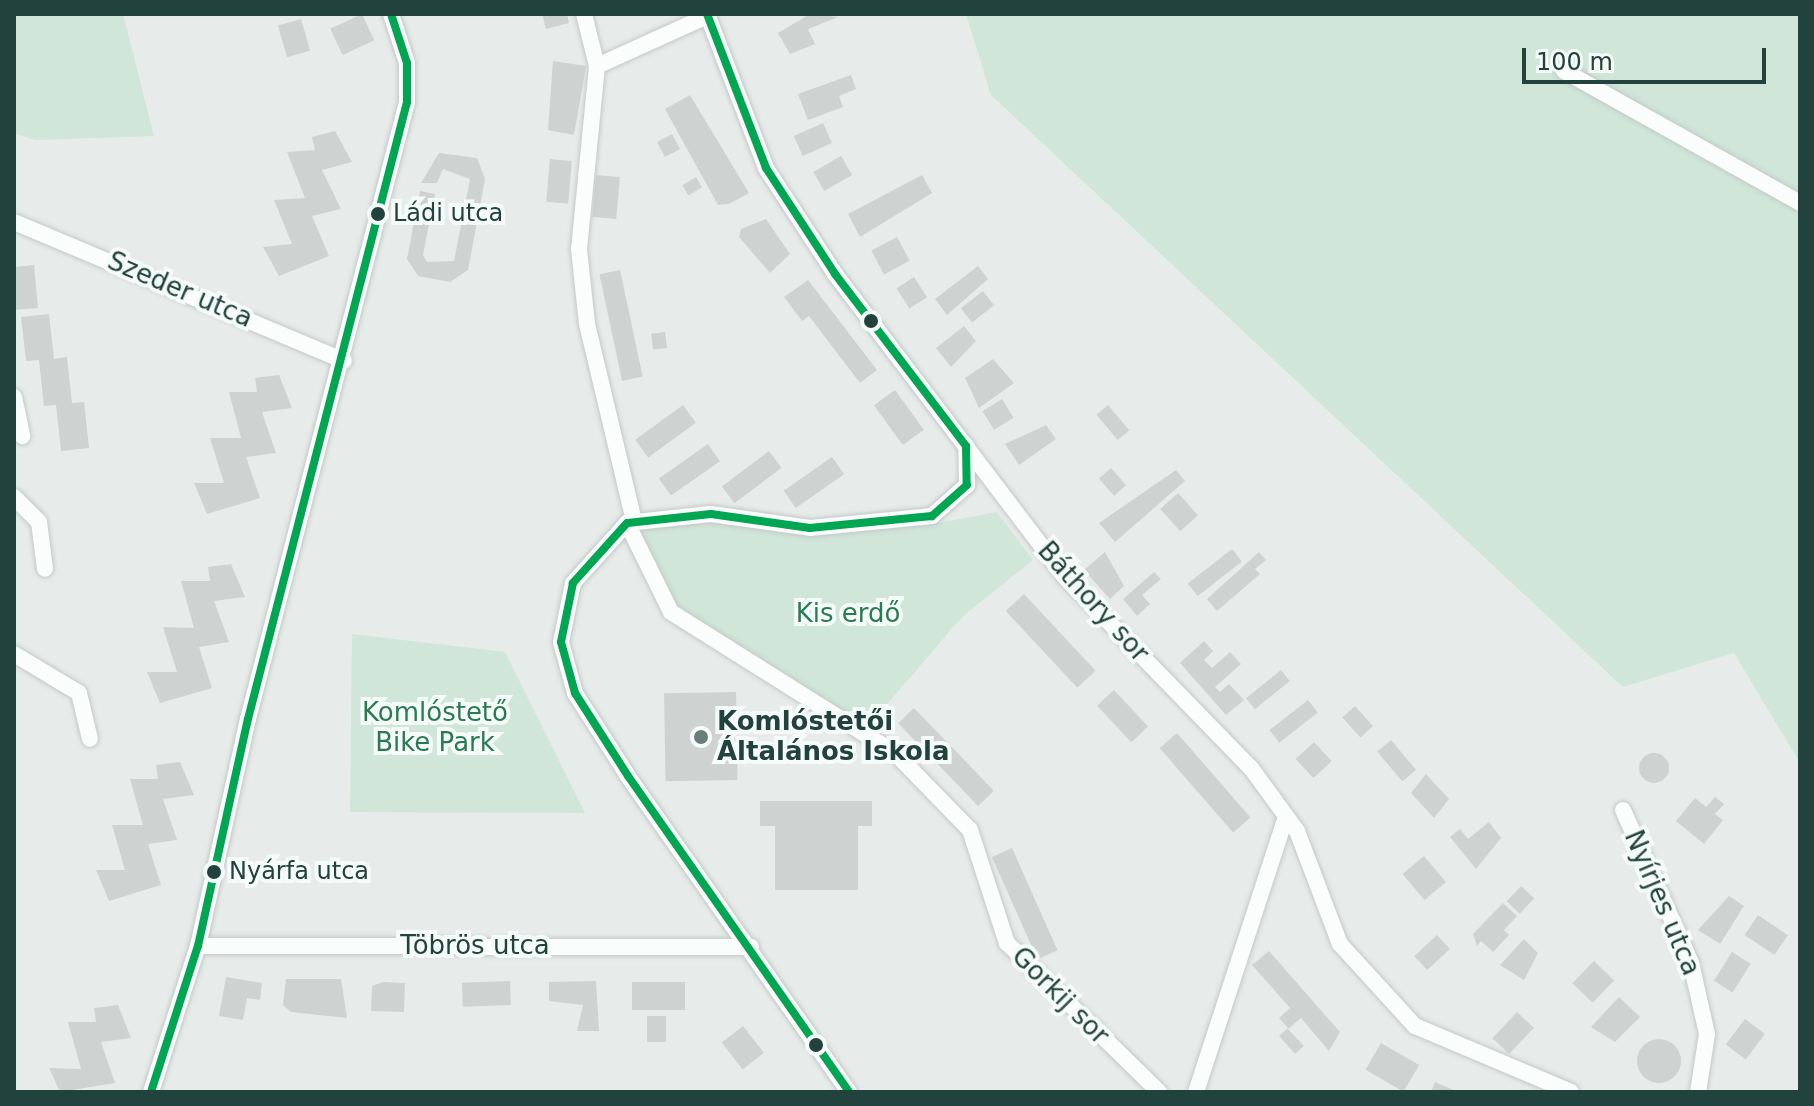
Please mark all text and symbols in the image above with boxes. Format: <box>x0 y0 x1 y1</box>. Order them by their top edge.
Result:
scale bar <box>1526 32 1770 82</box>
text: 100 m <box>1536 48 1613 76</box>
place label: Ládi utca <box>393 200 503 228</box>
marker: Ládi utca <box>370 206 386 222</box>
street label: Szeder utca <box>103 245 257 335</box>
unlabelled marker <box>863 313 879 329</box>
street label: Báthory sor <box>1031 536 1155 668</box>
park label: Kis erdő <box>796 598 900 630</box>
park label: Komlóstető Bike Park <box>362 697 508 758</box>
place label: Komlóstetői Általános Iskola <box>717 706 949 768</box>
marker: Komlóstetői Általános Iskola <box>692 728 710 746</box>
street label: Nyírjes utca <box>1617 826 1707 980</box>
place label: Nyárfa utca <box>229 858 369 886</box>
marker: Nyárfa utca <box>206 864 222 880</box>
street label: Töbrös utca <box>400 930 550 962</box>
street label: Gorkij sor <box>1005 941 1115 1051</box>
unlabelled marker <box>808 1037 824 1053</box>

